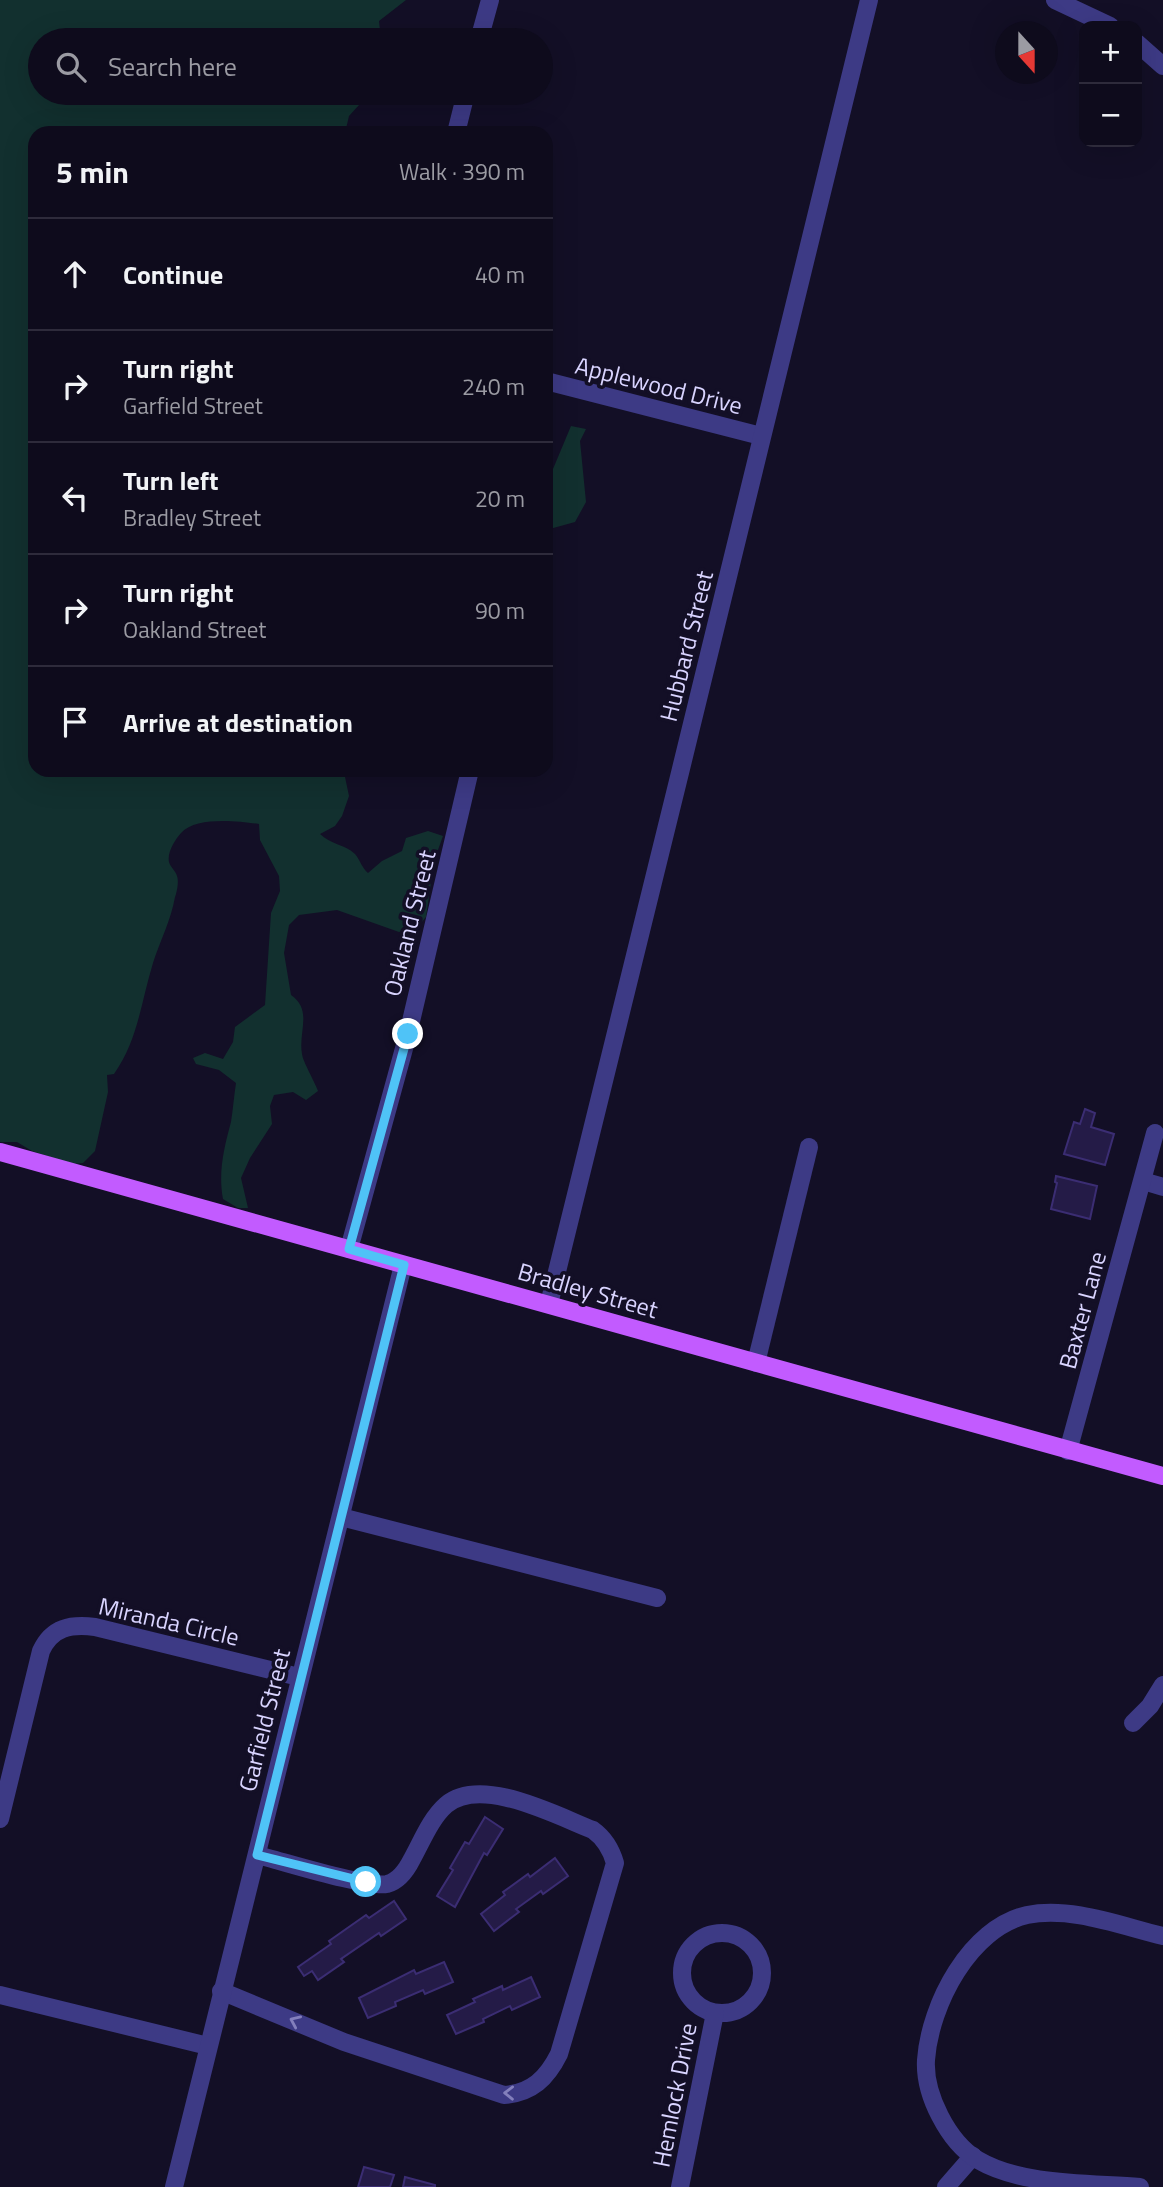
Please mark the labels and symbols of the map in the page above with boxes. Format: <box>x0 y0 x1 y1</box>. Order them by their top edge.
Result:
north arrow <box>995 21 1058 84</box>
street label: Applewood Drive <box>572 347 746 423</box>
street label: Hubbard Street <box>650 566 722 725</box>
street label: Oakland Street <box>373 845 445 1000</box>
route end <box>392 1018 423 1049</box>
street label: Baxter Lane <box>1049 1247 1115 1373</box>
street label: Bradley Street <box>514 1253 663 1327</box>
street label: Miranda Circle <box>95 1587 243 1655</box>
street label: Garfield Street <box>229 1644 299 1795</box>
route start <box>350 1866 381 1897</box>
one-way arrow <box>290 2015 302 2029</box>
street label: Hemlock Drive <box>642 2020 706 2170</box>
one-way arrow <box>503 2085 514 2101</box>

